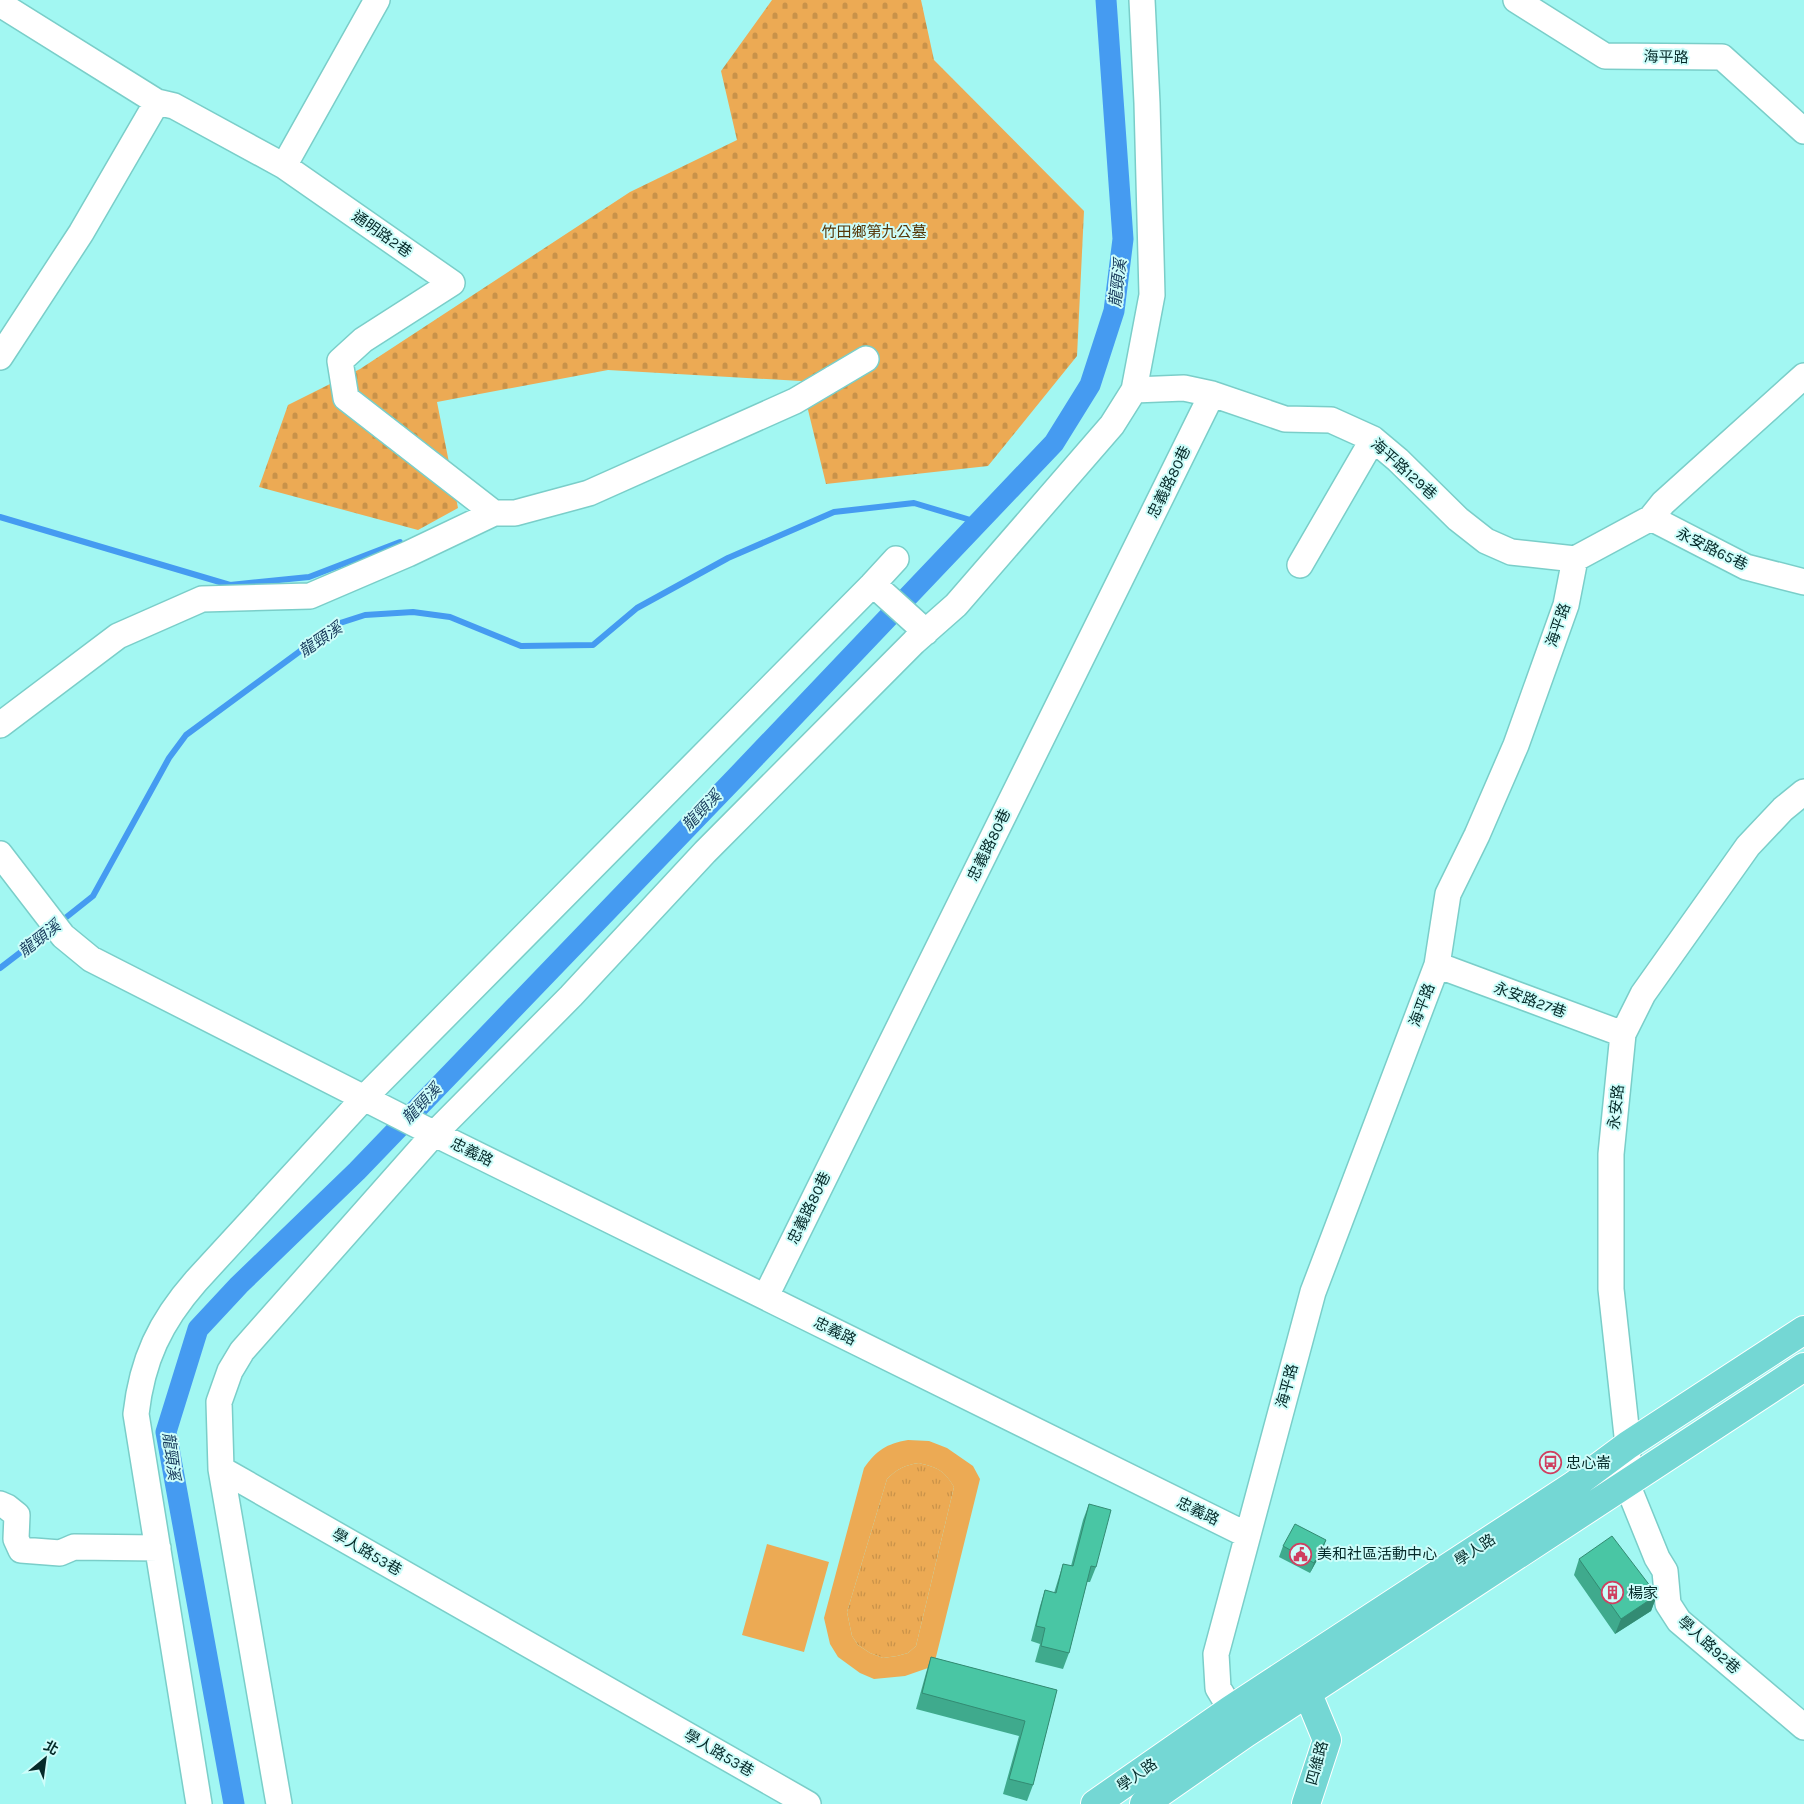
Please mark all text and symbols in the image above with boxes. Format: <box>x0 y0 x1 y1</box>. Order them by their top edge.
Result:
street label: 海平路 <box>1643 48 1689 66</box>
street label: 通明路2巷 <box>349 207 415 261</box>
park label: 竹田鄉第九公墓 <box>821 223 927 241</box>
water label: 龍頸溪 <box>1105 256 1130 308</box>
street label: 海平路129巷 <box>1367 435 1441 503</box>
street label: 忠義路80巷 <box>1144 443 1194 521</box>
street label: 永安路65巷 <box>1673 524 1751 574</box>
street label: 海平路 <box>1542 601 1574 649</box>
water label: 龍頸溪 <box>295 617 347 661</box>
water label: 龍頸溪 <box>678 785 726 834</box>
street label: 忠義路80巷 <box>964 806 1014 884</box>
water label: 龍頸溪 <box>15 915 66 961</box>
street label: 永安路27巷 <box>1491 979 1569 1021</box>
street label: 海平路 <box>1406 981 1438 1029</box>
water label: 龍頸溪 <box>398 1078 446 1127</box>
street label: 永安路 <box>1605 1084 1627 1130</box>
street label: 忠義路 <box>448 1134 496 1170</box>
street label: 忠義路80巷 <box>784 1169 834 1247</box>
street label: 忠義路 <box>811 1313 859 1349</box>
street label: 海平路 <box>1272 1362 1302 1410</box>
water label: 龍頸溪 <box>159 1431 184 1483</box>
bus stop icon: 忠心崙 <box>1538 1451 1562 1475</box>
place label: 忠心崙 <box>1566 1454 1611 1472</box>
street label: 忠義路 <box>1174 1493 1222 1529</box>
street label: 學人路53巷 <box>329 1525 405 1579</box>
street label: 學人路 <box>1451 1530 1499 1570</box>
public building icon: 美和社區活動中心 <box>1289 1542 1313 1566</box>
place label: 美和社區活動中心 <box>1317 1545 1437 1563</box>
building icon: 楊家 <box>1600 1581 1624 1605</box>
place label: 楊家 <box>1628 1584 1658 1602</box>
street label: 學人路92巷 <box>1674 1612 1744 1678</box>
street label: 學人路53巷 <box>681 1726 757 1780</box>
north arrow <box>20 1734 70 1784</box>
text: 北 <box>41 1737 61 1759</box>
street label: 四維路 <box>1302 1739 1332 1787</box>
street label: 學人路 <box>1113 1755 1161 1795</box>

